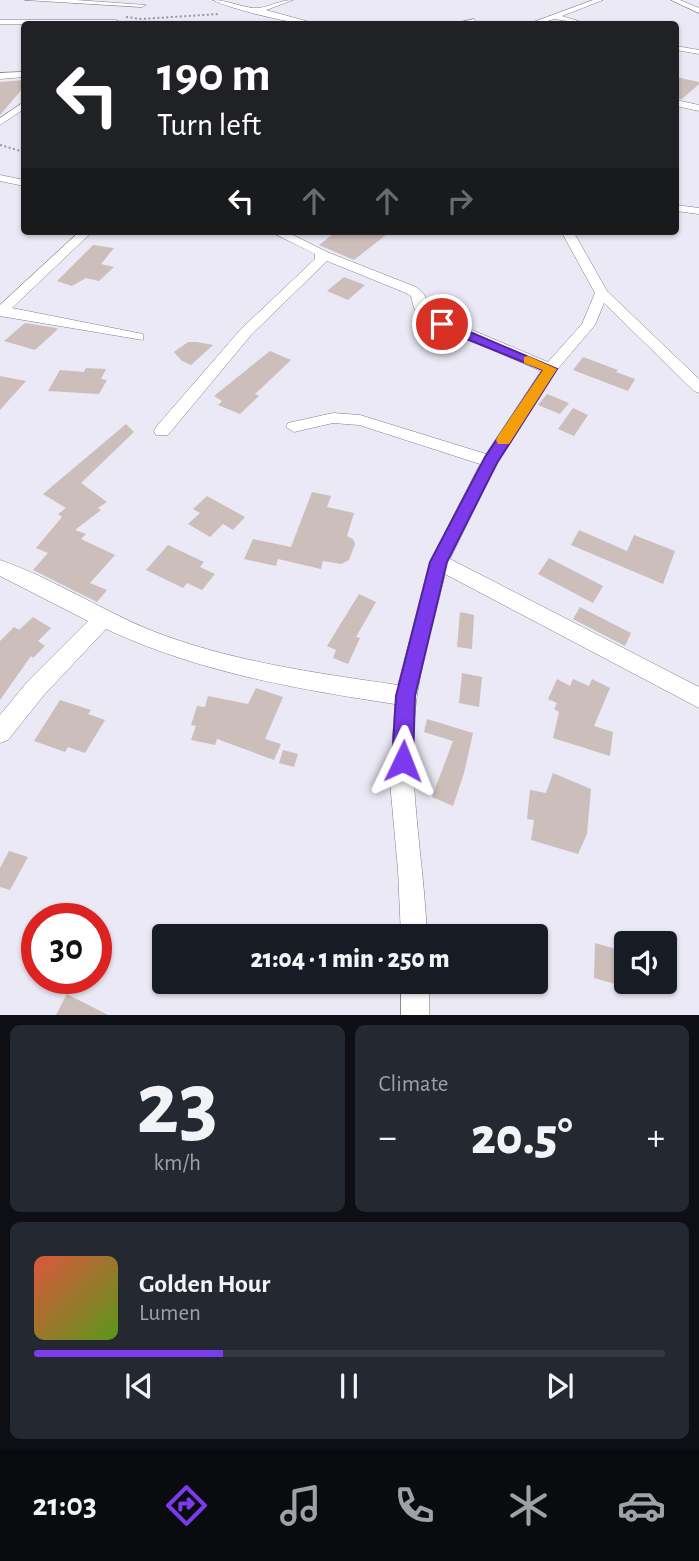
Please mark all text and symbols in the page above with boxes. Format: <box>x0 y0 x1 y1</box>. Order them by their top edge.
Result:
icon: left <box>42 49 133 140</box>
text: 190 m <box>157 51 271 100</box>
text: Turn left <box>157 109 261 141</box>
icon: left <box>222 182 260 220</box>
icon: ahead <box>295 182 333 220</box>
icon: ahead <box>368 182 406 220</box>
icon: right <box>441 182 479 220</box>
pin <box>412 294 472 354</box>
icon: arrive <box>423 305 461 343</box>
position arrow <box>366 724 440 798</box>
speed limit sign: 30 <box>21 903 112 994</box>
map controls <box>614 931 677 994</box>
button: sound <box>614 931 677 994</box>
text: 21:04 · 1 min · 250 m <box>250 946 450 972</box>
text: 23 <box>136 1059 218 1150</box>
text: Climate <box>379 1073 448 1096</box>
text: 20.5° <box>471 1111 573 1163</box>
text: − <box>379 1119 397 1157</box>
text: + <box>647 1119 665 1157</box>
text: km/h <box>154 1152 201 1175</box>
text: Golden Hour <box>139 1271 270 1297</box>
text: Lumen <box>139 1302 201 1325</box>
icon: previous <box>120 1367 158 1405</box>
icon: pause <box>330 1367 368 1405</box>
icon: next <box>541 1367 579 1405</box>
icon: directions <box>162 1481 211 1530</box>
icon: music <box>276 1481 325 1530</box>
icon: phone <box>390 1481 439 1530</box>
icon: climate <box>504 1481 553 1530</box>
icon: car <box>617 1481 666 1530</box>
text: 21:03 <box>32 1489 97 1521</box>

